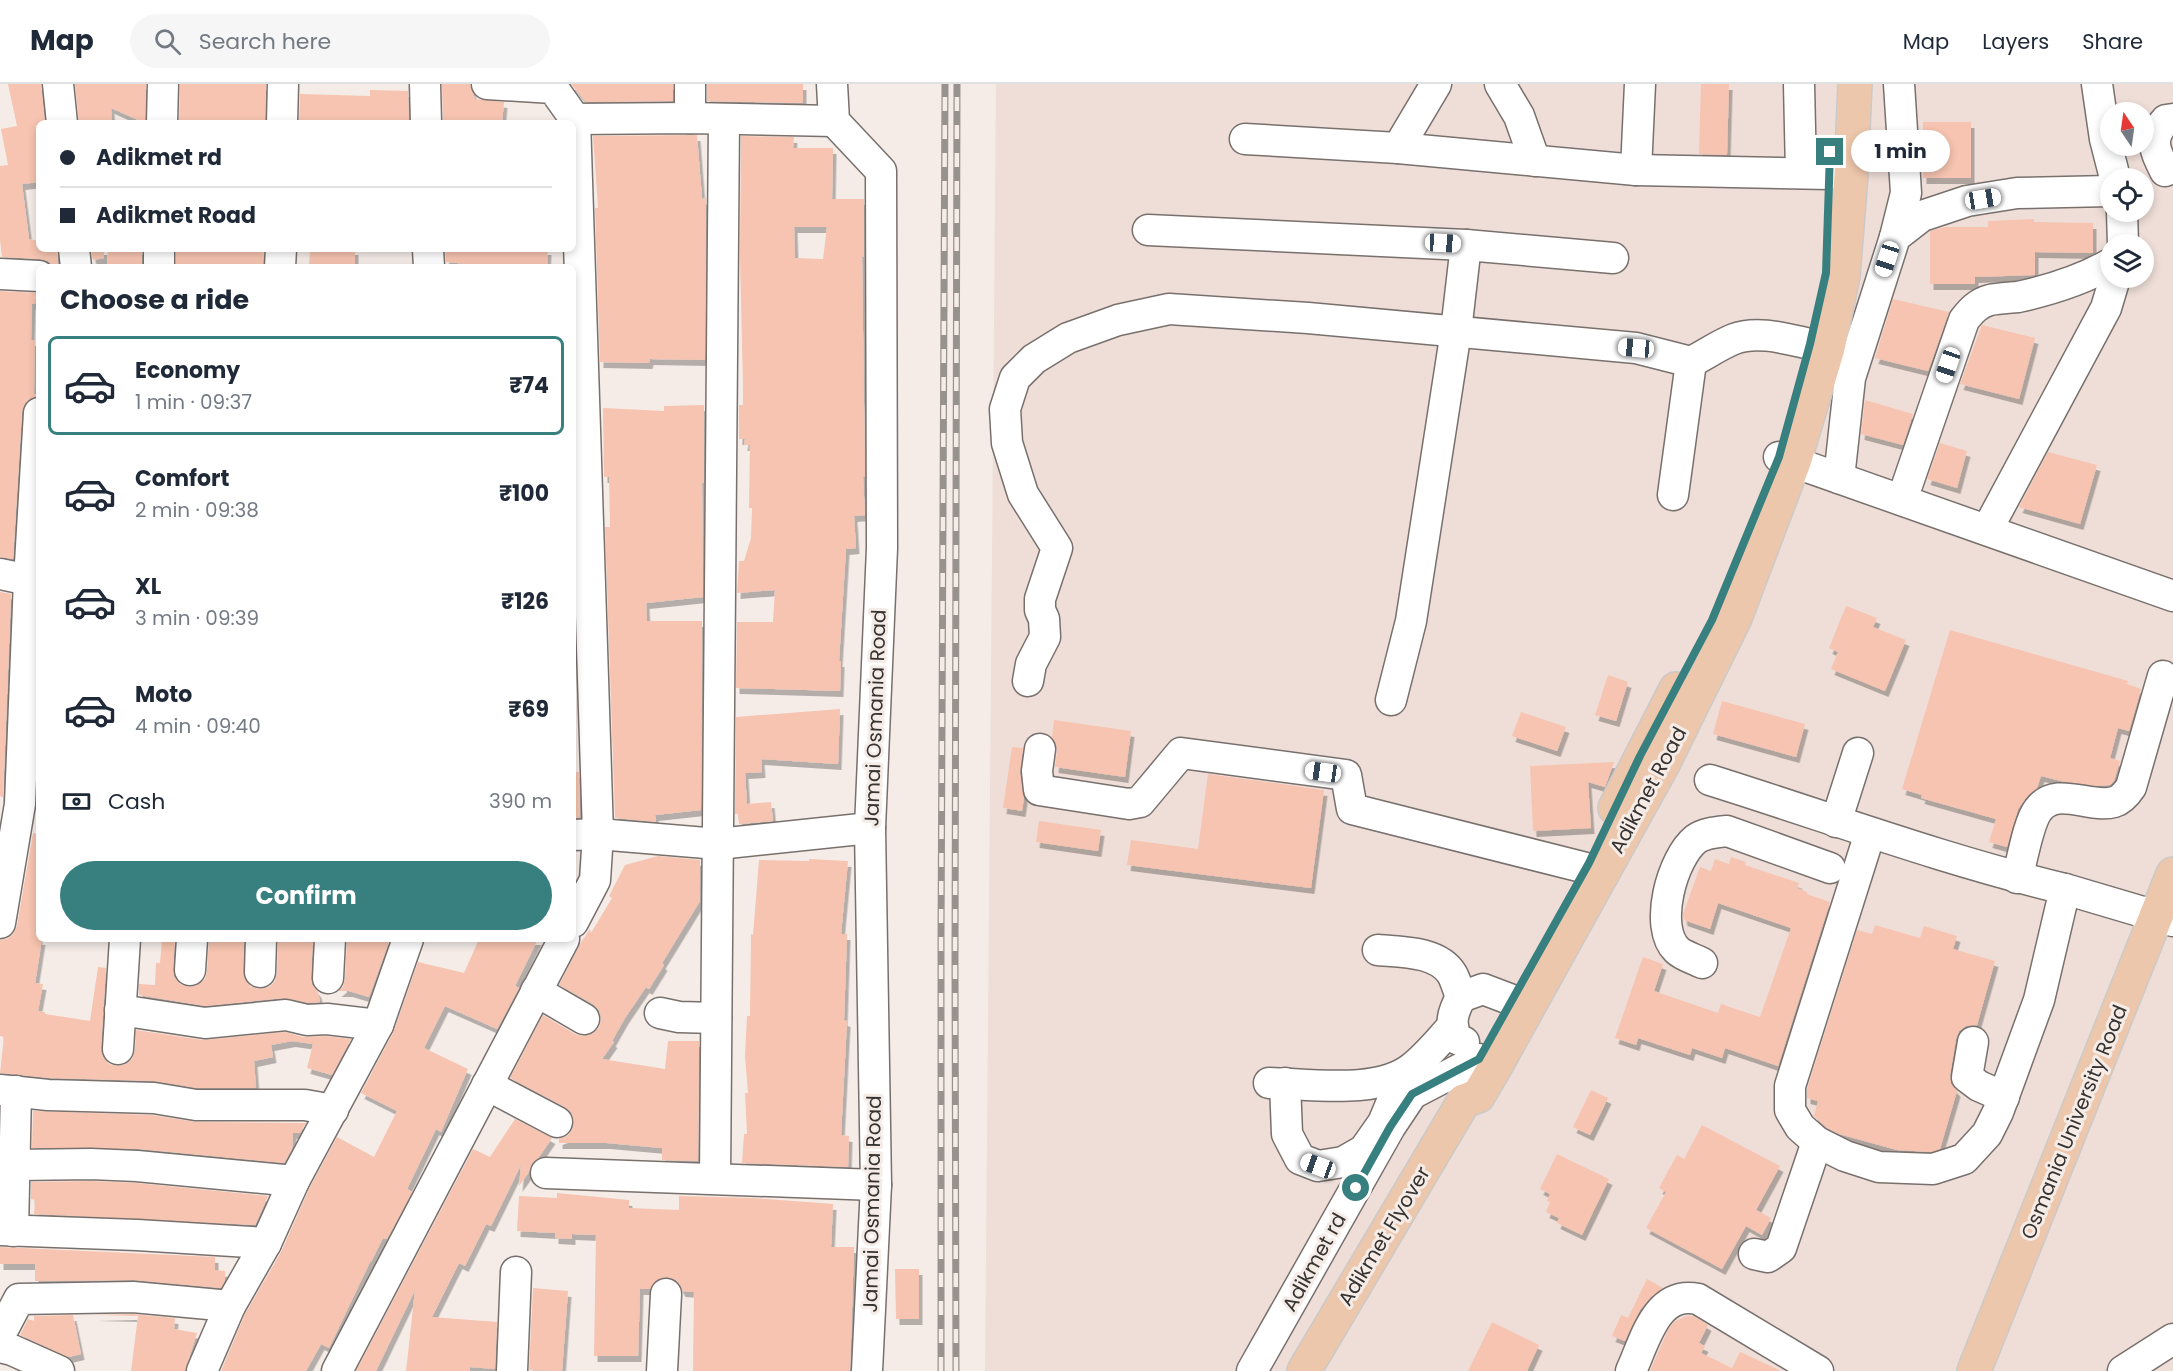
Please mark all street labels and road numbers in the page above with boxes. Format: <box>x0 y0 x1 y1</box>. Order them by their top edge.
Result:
street label: Jamai Osmania Road <box>857 609 893 827</box>
street label: Adikmet Road <box>1603 722 1693 858</box>
street label: Osmania University Road <box>2014 1001 2134 1243</box>
street label: Jamai Osmania Road <box>856 1095 888 1313</box>
street label: Adikmet Flyover <box>1331 1161 1437 1311</box>
street label: Adikmet rd <box>1275 1208 1353 1316</box>

